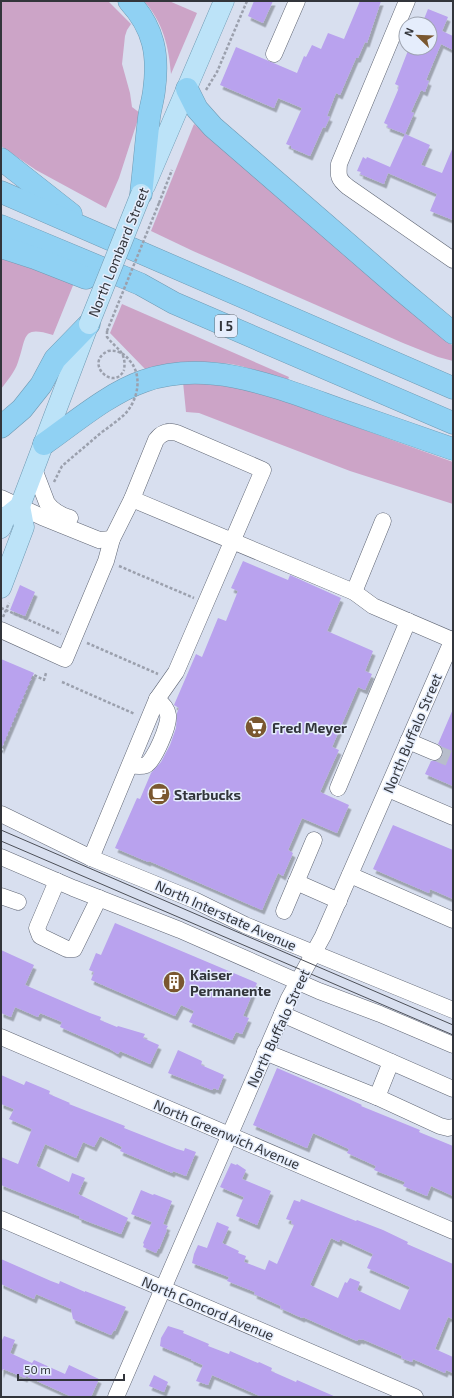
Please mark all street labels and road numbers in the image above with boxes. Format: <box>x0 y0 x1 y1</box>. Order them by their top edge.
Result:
street label: North Lombard Street <box>84 185 152 319</box>
road number: I 5 <box>215 315 237 337</box>
street label: North Buffalo Street <box>379 671 445 795</box>
street label: North Interstate Avenue <box>153 876 299 954</box>
street label: North Buffalo Street <box>243 966 313 1090</box>
street label: North Greenwich Avenue <box>151 1095 303 1173</box>
street label: North Concord Avenue <box>139 1272 277 1344</box>

